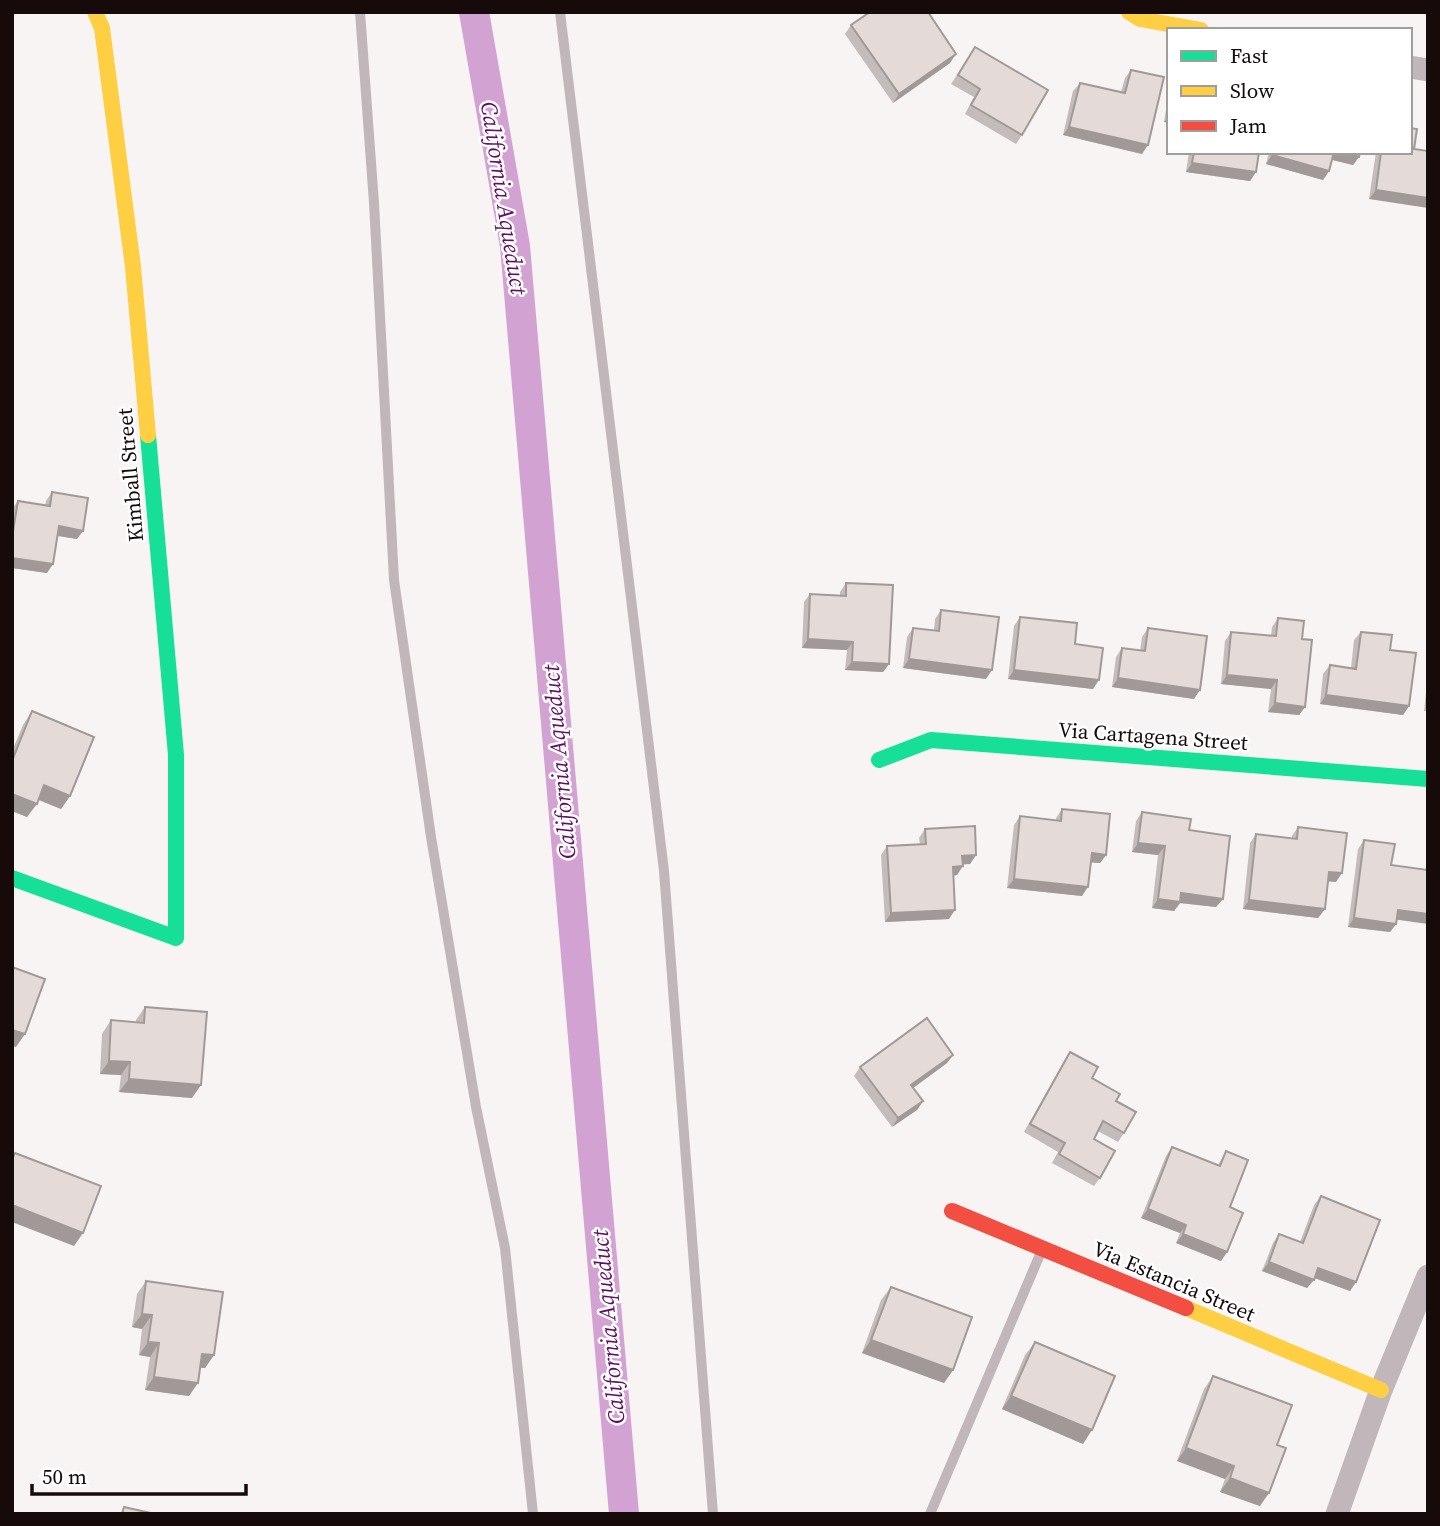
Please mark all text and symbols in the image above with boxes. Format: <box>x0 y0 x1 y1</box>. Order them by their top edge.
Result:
legend <box>1167 28 1412 154</box>
text: Fast <box>1230 41 1268 70</box>
text: Slow <box>1230 76 1274 105</box>
water label: California Aqueduct <box>473 99 535 298</box>
text: Jam <box>1229 111 1267 140</box>
street label: Kimball Street <box>110 407 150 543</box>
water label: California Aqueduct <box>534 662 583 860</box>
street label: Via Cartagena Street <box>1057 715 1249 757</box>
water label: California Aqueduct <box>583 1227 632 1425</box>
street label: Via Estancia Street <box>1088 1234 1260 1328</box>
scale bar <box>32 1452 245 1496</box>
text: 50 m <box>42 1462 87 1491</box>

